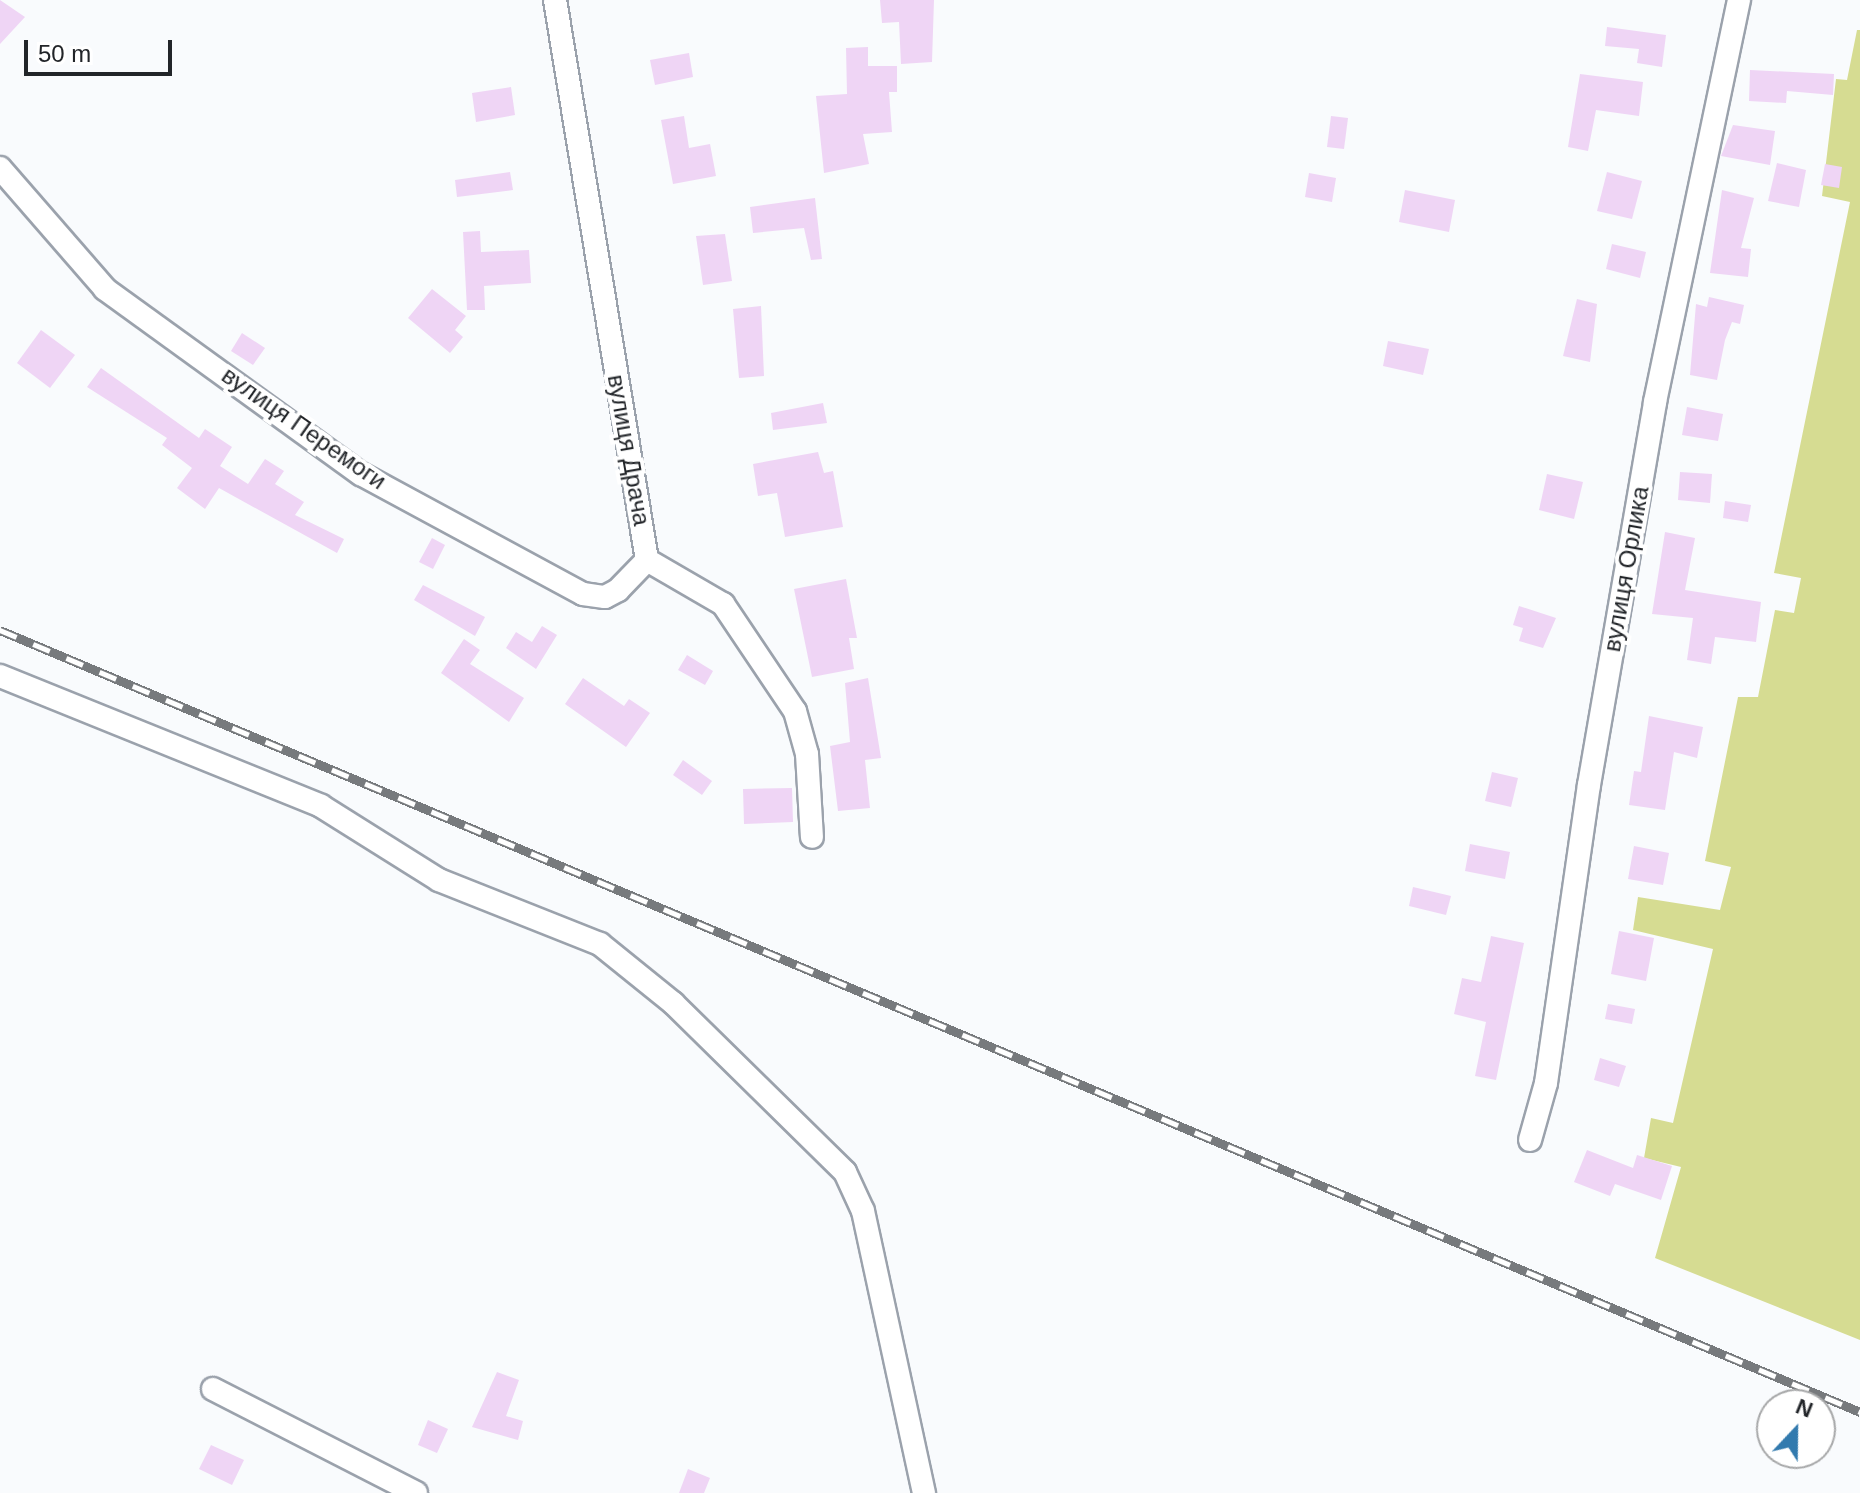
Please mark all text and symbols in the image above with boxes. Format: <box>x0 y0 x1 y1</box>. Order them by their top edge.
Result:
scale bar <box>28 24 176 74</box>
text: 50 m <box>38 40 91 67</box>
street label: вулиця Перемоги <box>216 361 392 495</box>
street label: вулиця Драча <box>602 372 656 528</box>
street label: вулиця Орлика <box>1597 484 1655 654</box>
north arrow <box>1756 1389 1836 1469</box>
text: N <box>1792 1394 1816 1423</box>

